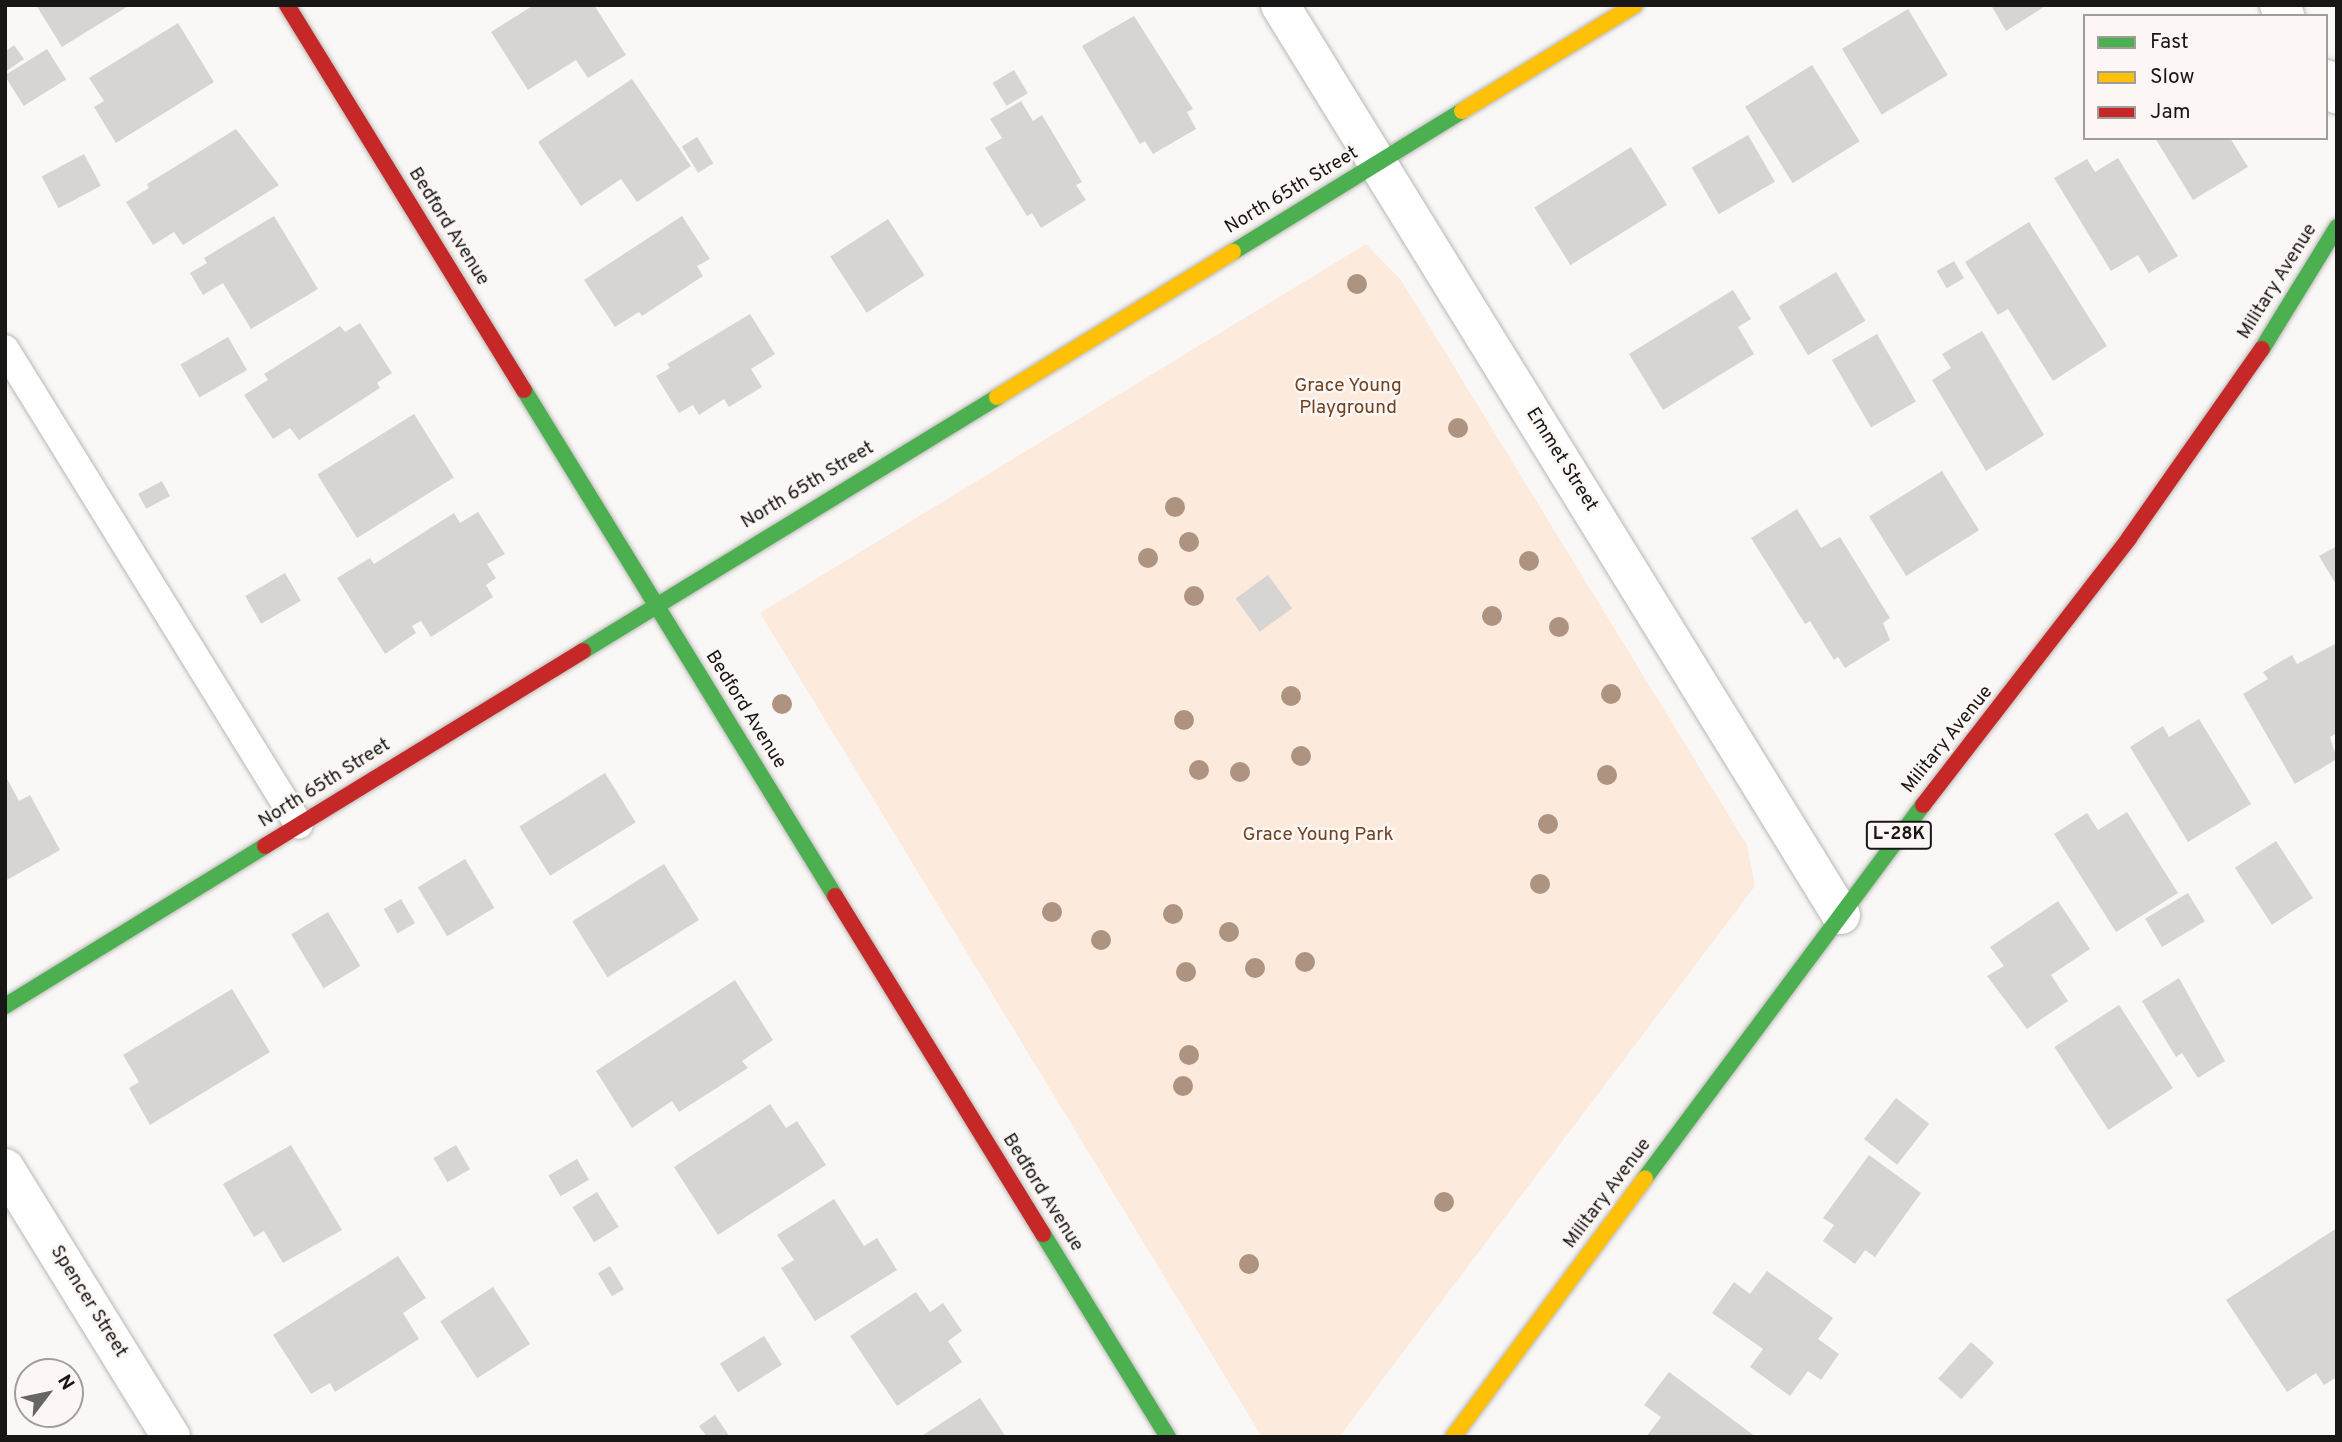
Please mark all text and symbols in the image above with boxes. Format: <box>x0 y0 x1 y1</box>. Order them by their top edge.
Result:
legend <box>2083 14 2328 140</box>
text: Fast <box>2150 29 2189 56</box>
text: Slow <box>2150 64 2195 91</box>
text: Jam <box>2150 99 2191 126</box>
street label: North 65th Street <box>1221 142 1363 240</box>
street label: Bedford Avenue <box>402 163 494 291</box>
street label: Military Avenue <box>2233 220 2323 344</box>
park label: Grace Young Playground <box>1294 376 1402 420</box>
street label: Emmet Street <box>1520 404 1602 516</box>
street label: North 65th Street <box>737 437 879 535</box>
street label: Bedford Avenue <box>699 646 791 774</box>
street label: Military Avenue <box>1897 681 1999 799</box>
street label: North 65th Street <box>255 734 395 834</box>
road number: L-28K <box>1866 820 1932 850</box>
park label: Grace Young Park <box>1242 825 1394 847</box>
street label: Bedford Avenue <box>996 1129 1088 1257</box>
street label: Military Avenue <box>1559 1134 1657 1254</box>
street label: Spencer Street <box>44 1242 132 1362</box>
north arrow <box>14 1358 84 1428</box>
text: N <box>51 1371 79 1395</box>

